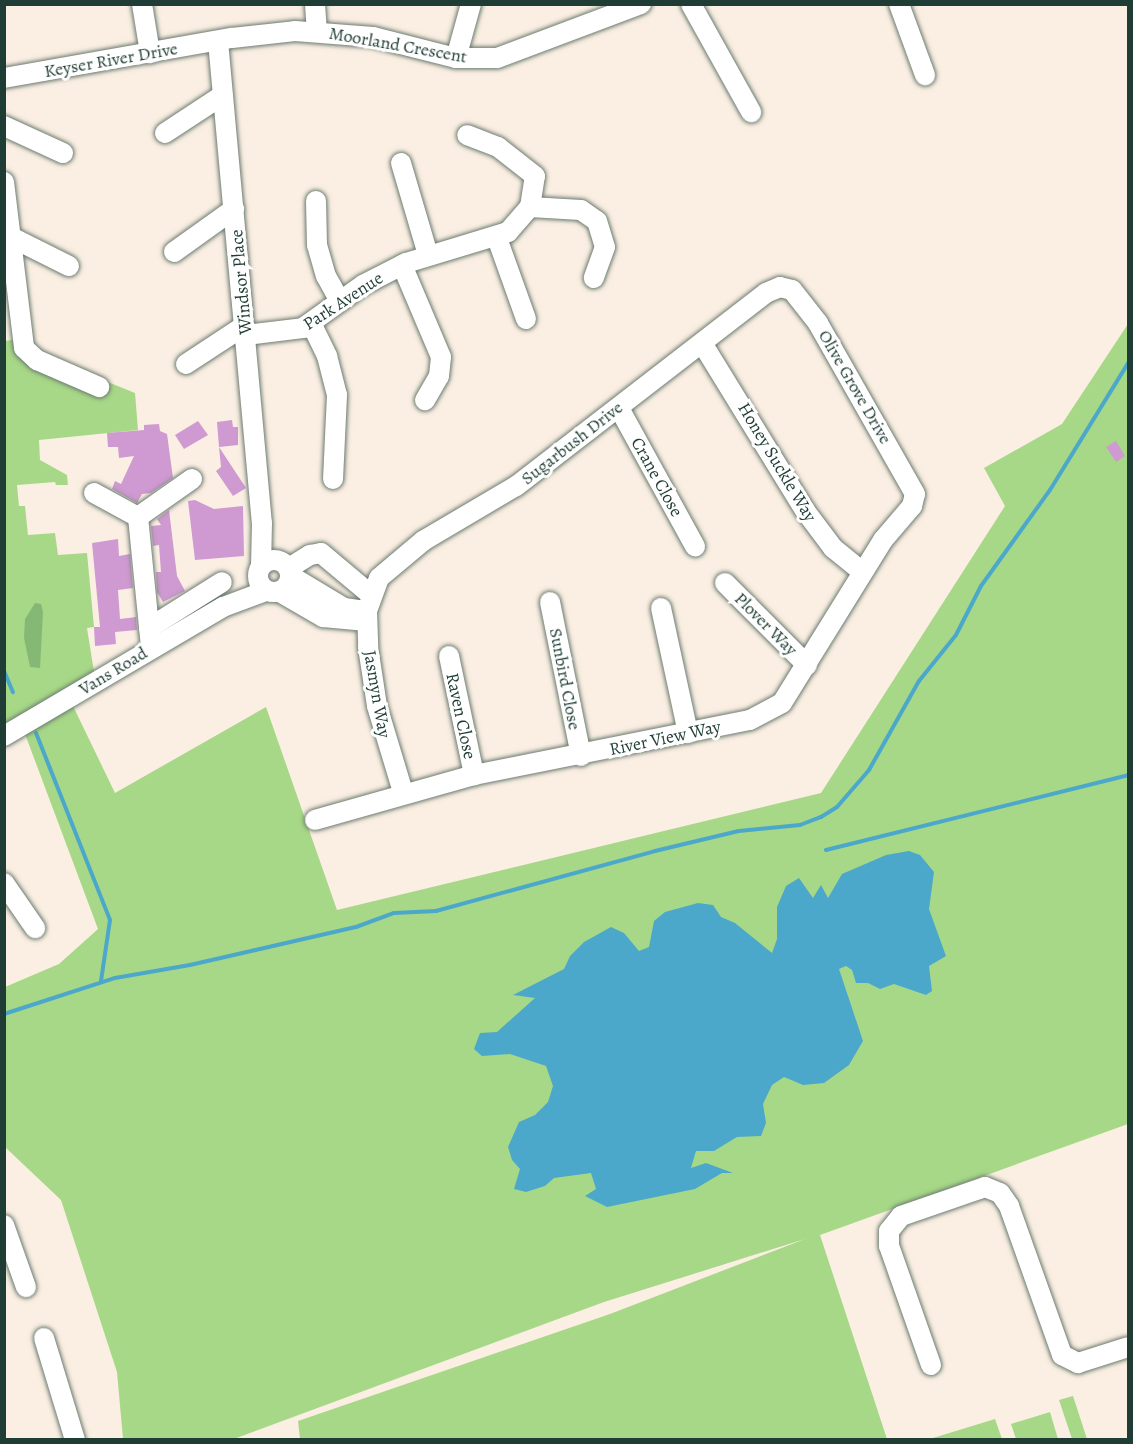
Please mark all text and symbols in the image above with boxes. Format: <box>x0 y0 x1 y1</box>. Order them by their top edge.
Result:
street label: Moorland Crescent <box>327 22 469 68</box>
street label: Keyser River Drive <box>43 38 179 82</box>
street label: Windsor Place <box>226 229 256 335</box>
street label: Park Avenue <box>299 267 387 335</box>
street label: Olive Grove Drive <box>814 326 896 448</box>
street label: Sugarbush Drive <box>517 397 627 489</box>
street label: Honey Suckle Way <box>733 399 821 525</box>
street label: Crane Close <box>626 434 688 520</box>
street label: Plover Way <box>730 588 802 660</box>
street label: Sunbird Close <box>545 626 585 732</box>
street label: Vans Road <box>75 642 151 700</box>
street label: Jasmyn Way <box>359 649 395 739</box>
street label: Raven Close <box>441 671 481 761</box>
street label: River View Way <box>607 716 723 760</box>

